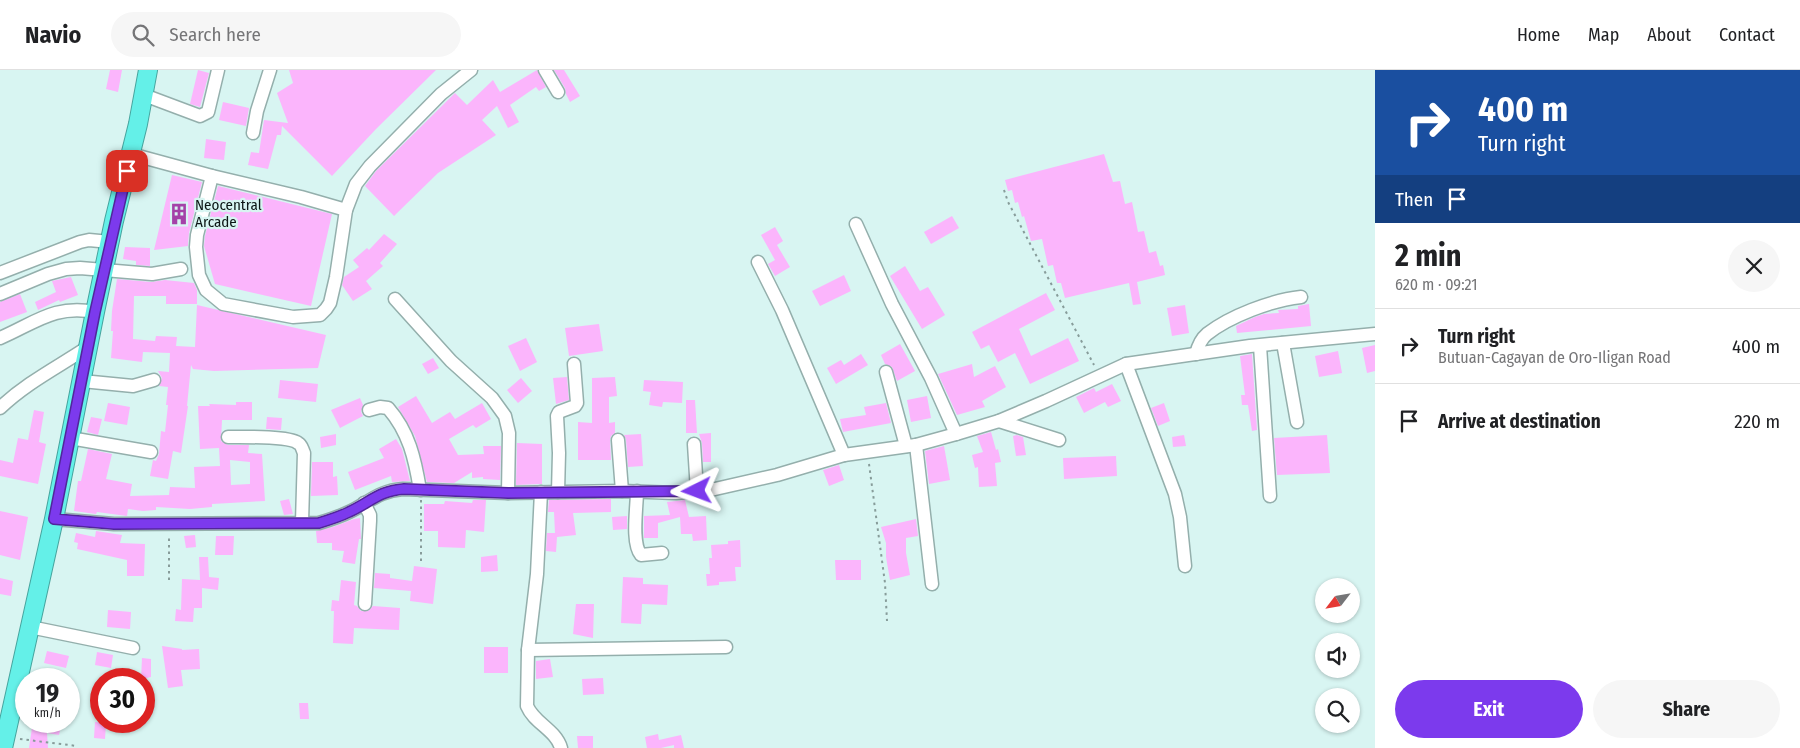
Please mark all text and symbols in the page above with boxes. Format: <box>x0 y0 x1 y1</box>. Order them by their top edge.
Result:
search box <box>111 12 461 57</box>
text: Navio <box>25 21 81 49</box>
icon: search <box>129 21 157 49</box>
text: Search here <box>169 23 261 46</box>
text: Home <box>1517 24 1560 46</box>
text: Map <box>1588 24 1619 46</box>
text: About <box>1647 24 1691 46</box>
text: Contact <box>1719 24 1775 46</box>
text: 400 m <box>1478 88 1568 130</box>
icon: right <box>1395 90 1460 155</box>
text: Turn right <box>1478 130 1566 157</box>
pin <box>106 150 148 192</box>
icon: arrive <box>113 157 141 185</box>
icon: arrive <box>1443 185 1471 213</box>
text: Then <box>1395 188 1433 211</box>
place label: Neocentral Arcade <box>195 196 262 231</box>
building icon: Neocentral Arcade <box>166 201 192 227</box>
text: 2 min <box>1395 238 1462 274</box>
button: close <box>1728 240 1780 292</box>
text: 620 m · 09:21 <box>1395 275 1477 294</box>
text: Turn right <box>1438 325 1515 348</box>
icon: right <box>1395 332 1423 360</box>
text: 400 m <box>1732 335 1780 358</box>
text: Butuan-Cagayan de Oro-Iligan Road <box>1438 348 1671 367</box>
icon: arrive <box>1395 407 1423 435</box>
text: Arrive at destination <box>1438 410 1601 433</box>
text: 220 m <box>1734 410 1780 433</box>
position arrow <box>670 464 722 516</box>
north arrow <box>1315 578 1360 622</box>
map controls <box>1315 578 1360 733</box>
button: sound <box>1315 633 1360 678</box>
speed limit sign: 30 <box>90 668 155 733</box>
text: 19 <box>36 679 59 709</box>
button: Exit <box>1395 680 1583 738</box>
button: Share <box>1593 680 1780 738</box>
button: search <box>1315 688 1360 733</box>
text: km/h <box>34 706 61 720</box>

